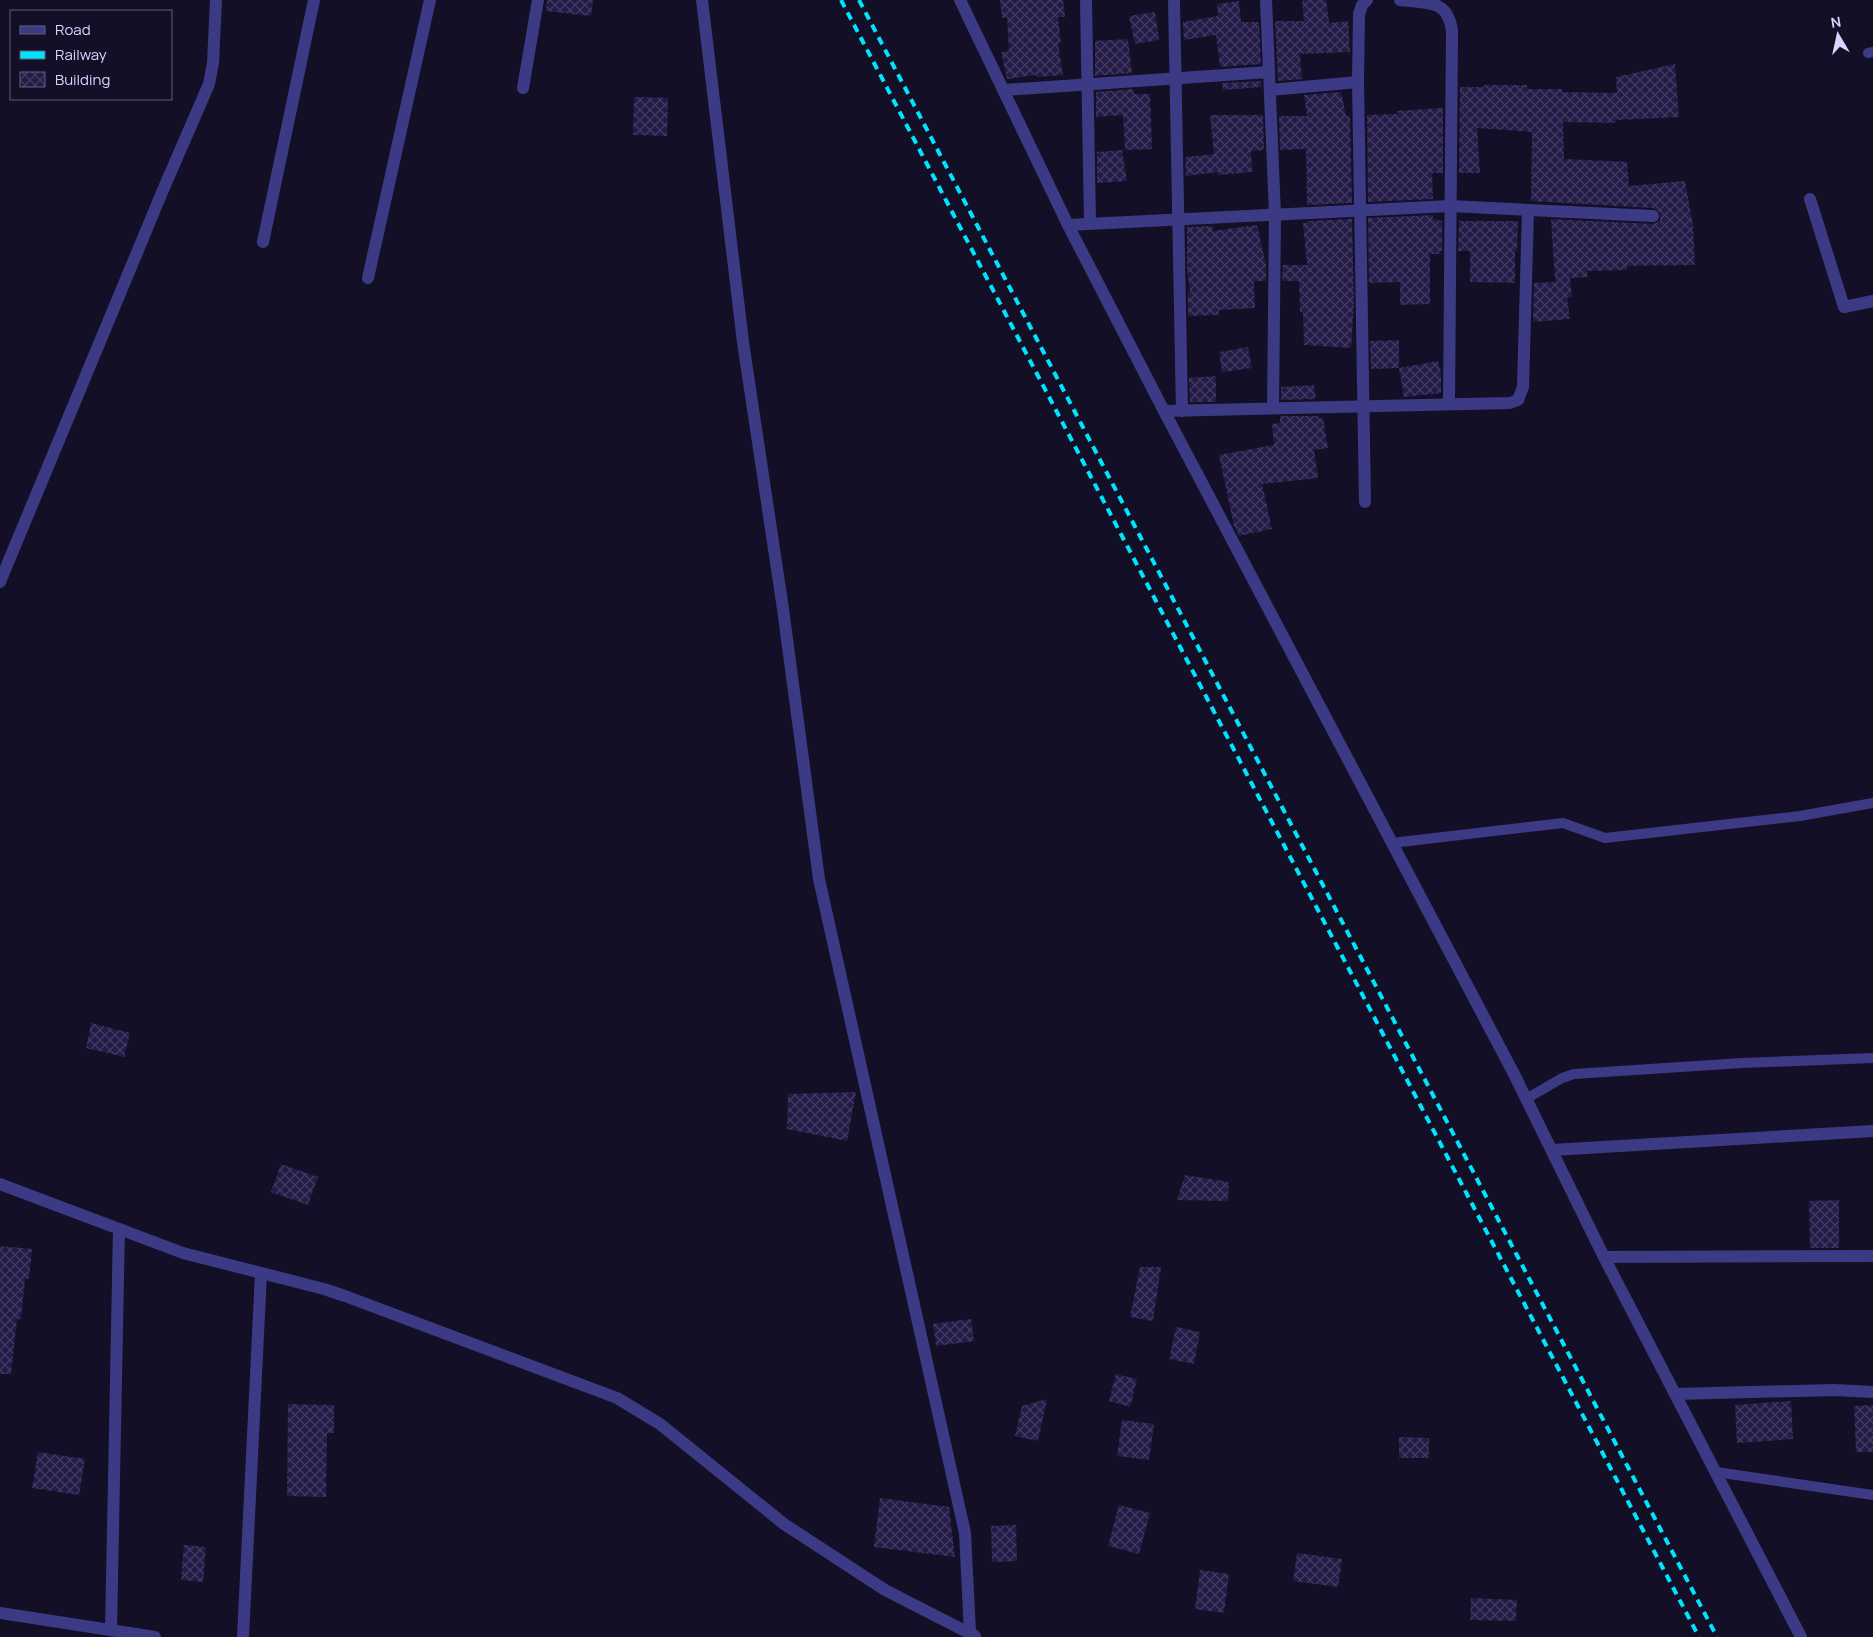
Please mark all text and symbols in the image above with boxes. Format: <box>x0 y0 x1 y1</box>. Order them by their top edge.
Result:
legend <box>10 10 172 100</box>
north arrow <box>1813 10 1863 60</box>
text: N <box>1829 11 1842 32</box>
text: Road <box>55 19 91 40</box>
text: Railway <box>55 44 107 65</box>
text: Building <box>55 69 110 90</box>

